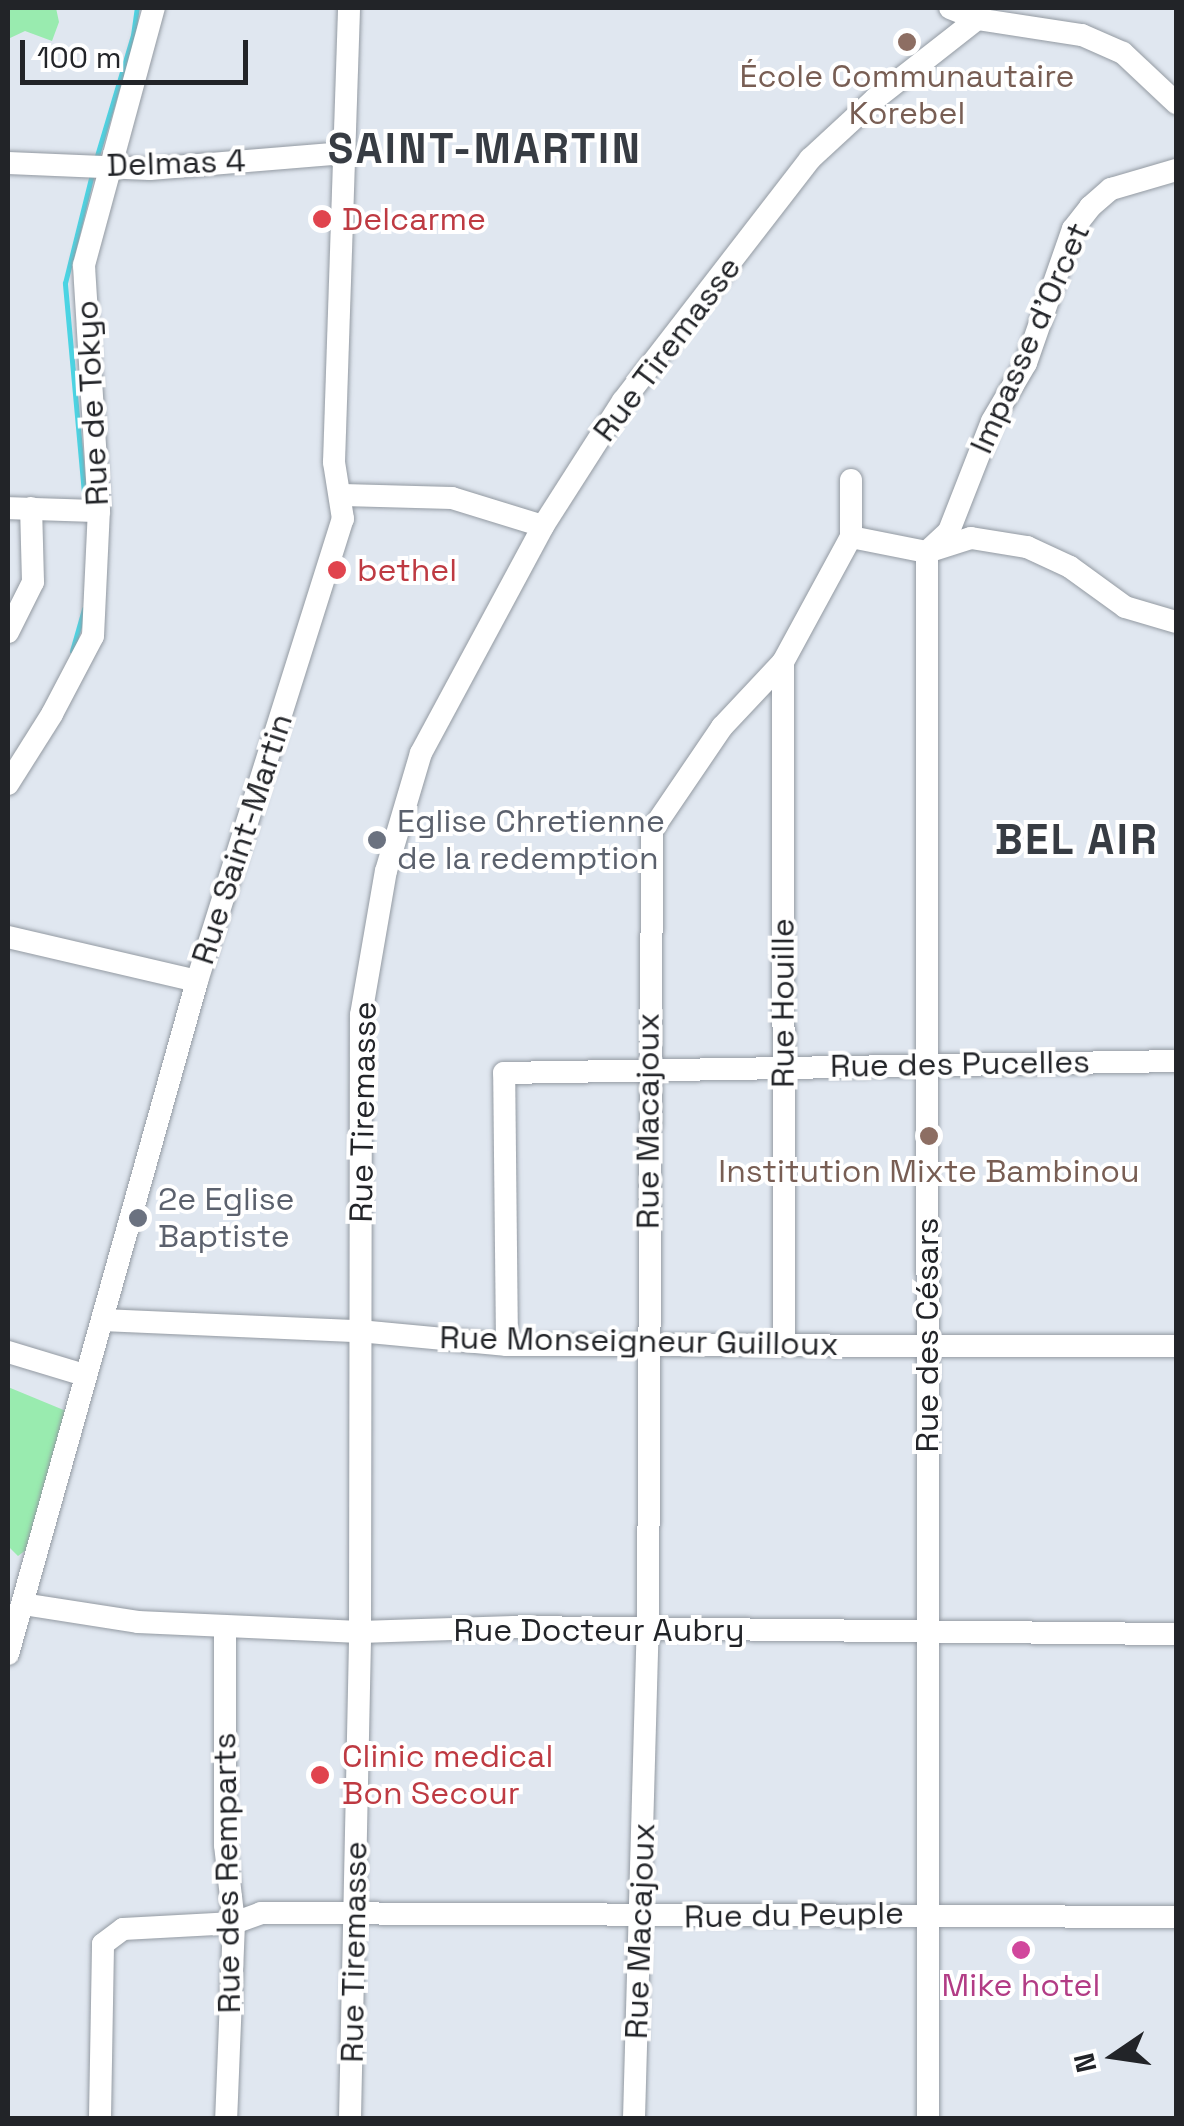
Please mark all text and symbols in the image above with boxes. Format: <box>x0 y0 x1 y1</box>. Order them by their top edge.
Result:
scale bar <box>25 20 252 82</box>
marker: École Communautaire Korebel <box>896 31 918 53</box>
text: 100 m <box>37 38 122 77</box>
place label: École Communautaire Korebel <box>739 58 1075 133</box>
district label: SAINT-MARTIN <box>328 124 642 174</box>
street label: Delmas 4 <box>106 141 246 185</box>
place label: Delcarme <box>342 200 486 238</box>
marker: Delcarme <box>311 208 333 230</box>
street label: Impasse d'Orcet <box>962 217 1098 459</box>
street label: Rue Tiremasse <box>585 249 749 449</box>
street label: Rue de Tokyo <box>67 299 117 507</box>
place label: bethel <box>357 551 457 589</box>
marker: bethel <box>326 559 348 581</box>
street label: Rue Saint-Martin <box>183 709 301 969</box>
place label: Eglise Chretienne de la redemption <box>397 803 665 878</box>
district label: BEL AIR <box>994 815 1160 865</box>
marker: Eglise Chretienne de la redemption <box>366 829 388 851</box>
street label: Rue Houille <box>764 918 802 1088</box>
street label: Rue Tiremasse <box>342 1001 384 1223</box>
street label: Rue Macajoux <box>629 1013 667 1229</box>
street label: Rue des Pucelles <box>830 1043 1090 1085</box>
marker: Institution Mixte Bambinou <box>918 1125 940 1147</box>
place label: Institution Mixte Bambinou <box>718 1152 1140 1190</box>
place label: 2e Eglise Baptiste <box>158 1181 295 1256</box>
marker: 2e Eglise Baptiste <box>127 1207 149 1229</box>
street label: Rue des Césars <box>908 1218 946 1452</box>
street label: Rue Monseigneur Guilloux <box>439 1318 839 1364</box>
street label: Rue Docteur Aubry <box>453 1611 745 1649</box>
street label: Rue des Remparts <box>205 1732 249 2014</box>
place label: Clinic medical Bon Secour <box>342 1738 553 1813</box>
marker: Clinic medical Bon Secour <box>307 1762 333 1788</box>
street label: Rue Macajoux <box>617 1822 663 2040</box>
street label: Rue Tiremasse <box>333 1841 375 2063</box>
street label: Rue du Peuple <box>684 1894 904 1936</box>
marker: Mike hotel <box>1010 1939 1032 1961</box>
place label: Mike hotel <box>942 1966 1100 2004</box>
north arrow <box>1064 2006 1164 2106</box>
text: N <box>1065 2050 1104 2076</box>

